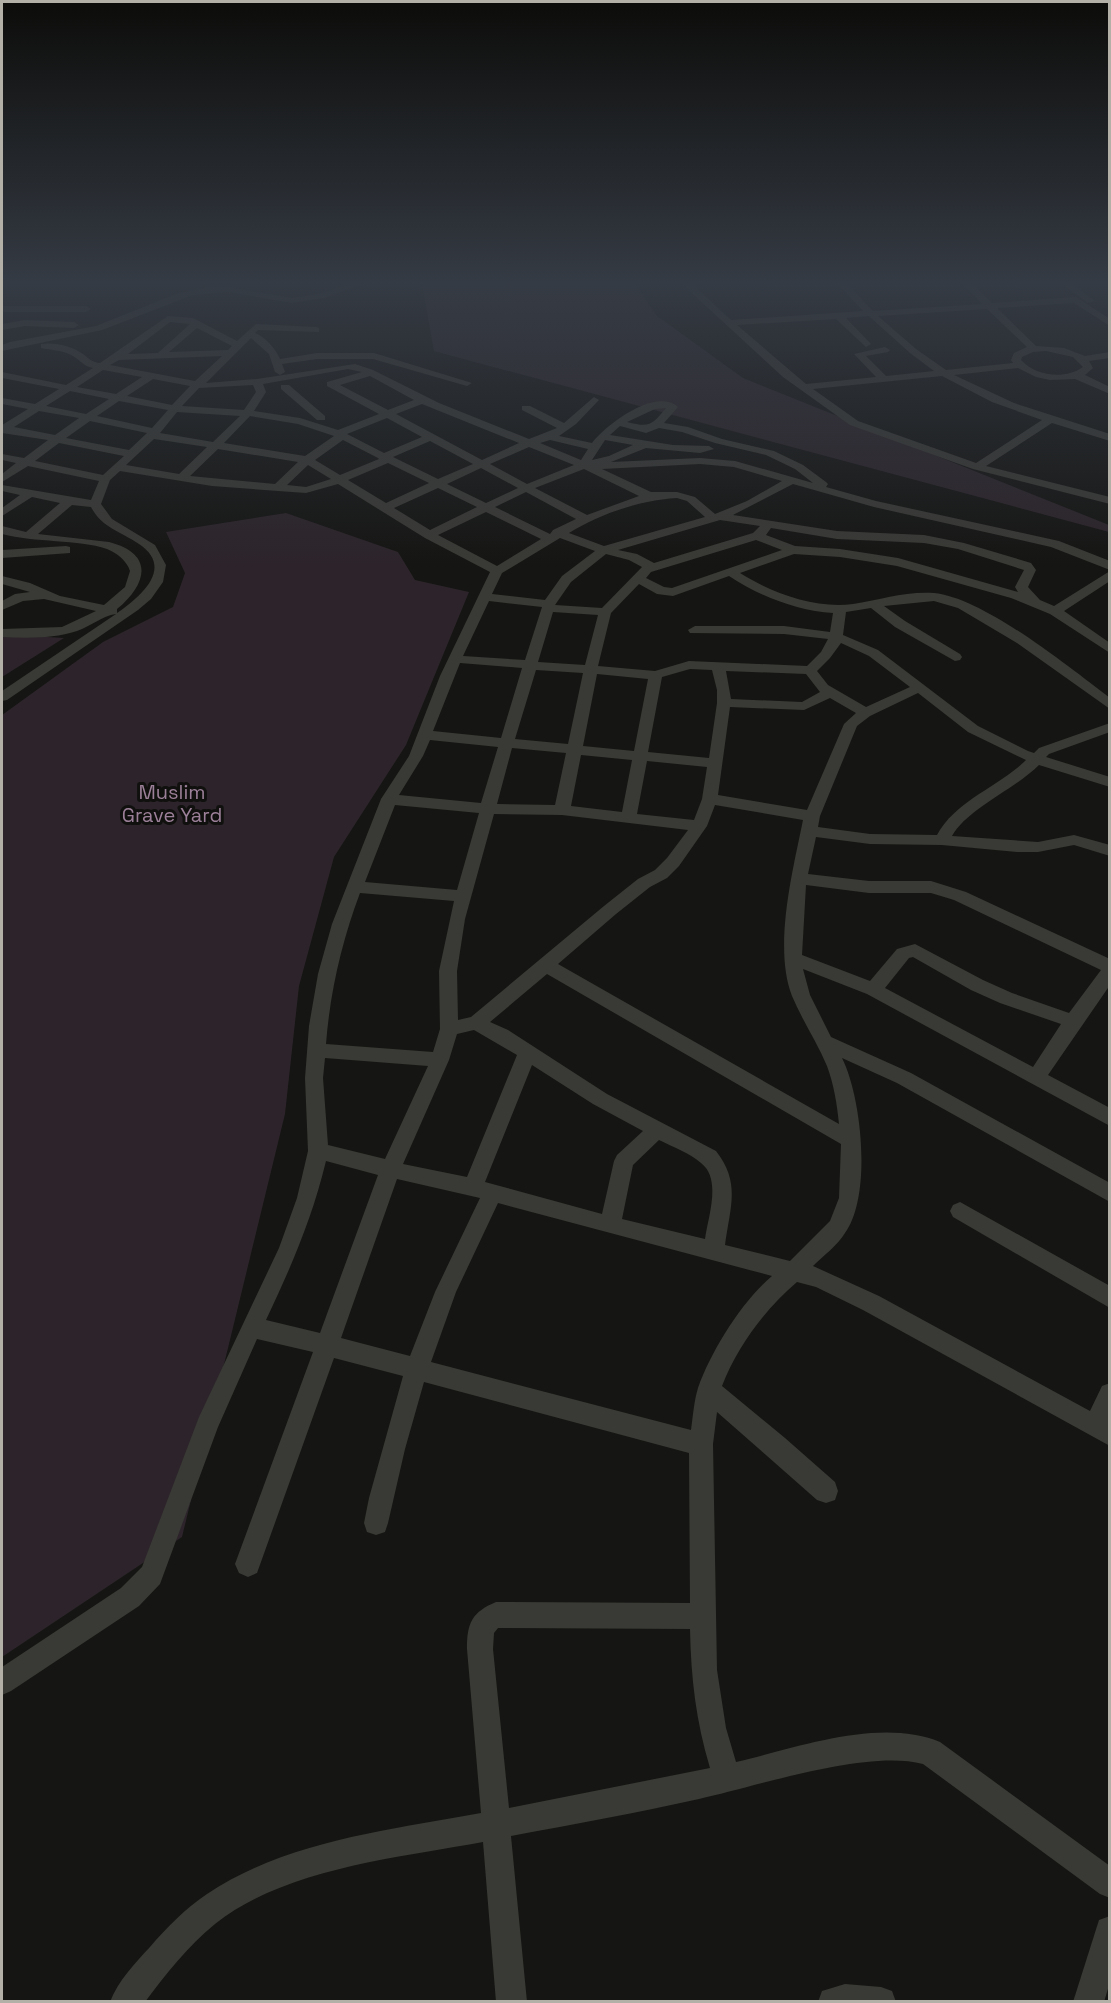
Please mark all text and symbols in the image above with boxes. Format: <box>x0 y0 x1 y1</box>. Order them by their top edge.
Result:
park label: Muslim Grave Yard <box>122 779 222 828</box>

